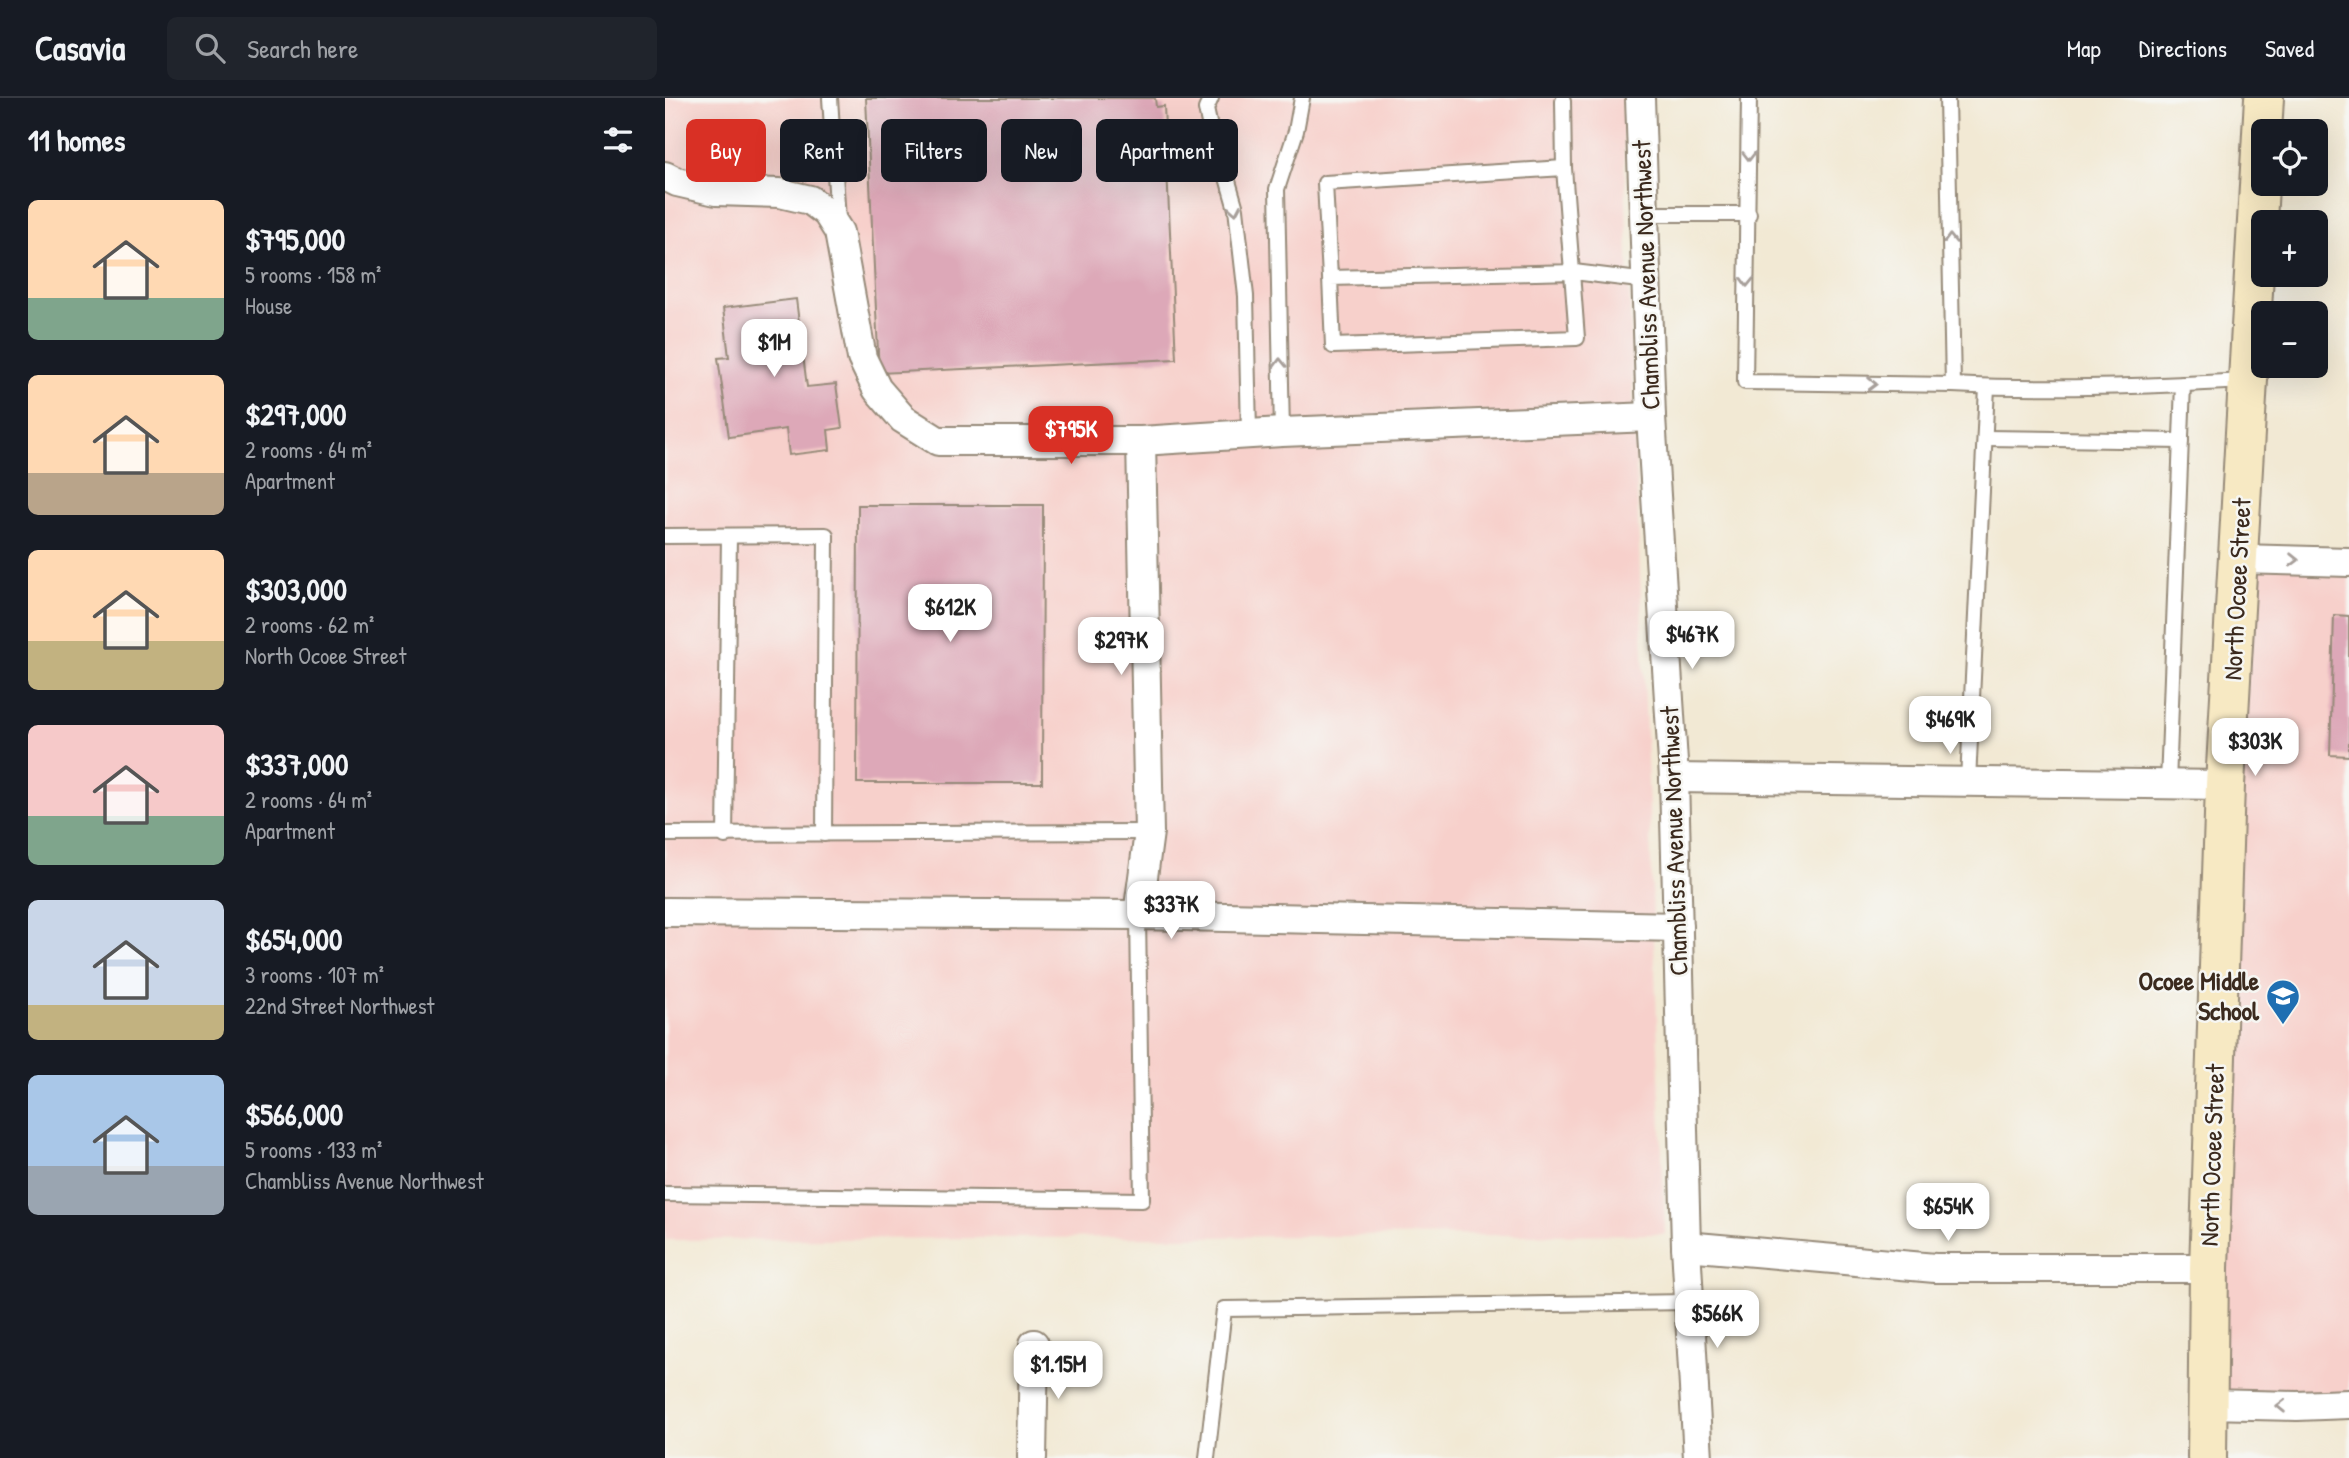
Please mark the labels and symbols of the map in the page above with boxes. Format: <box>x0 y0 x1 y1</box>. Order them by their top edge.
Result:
street label: Chambliss Avenue Northwest <box>1623 138 1668 411</box>
one-way arrow <box>1741 151 1757 162</box>
one-way arrow <box>1227 204 1242 216</box>
one-way arrow <box>1942 233 1958 243</box>
one-way arrow <box>1739 277 1755 288</box>
pin: $1M <box>740 320 808 379</box>
one-way arrow <box>1272 358 1288 368</box>
one-way arrow <box>1868 376 1878 392</box>
pin: $795K <box>1022 406 1120 466</box>
street label: North Ocoee Street <box>2214 496 2259 681</box>
one-way arrow <box>2289 553 2300 568</box>
pin: $612K <box>901 584 999 644</box>
pin: $467K <box>1643 612 1741 671</box>
pin: $297K <box>1072 618 1170 677</box>
pin: $469K <box>1901 696 1999 756</box>
street label: Chambliss Avenue Northwest <box>1651 704 1696 977</box>
pin: $303K <box>2206 718 2304 778</box>
pin: $337K <box>1122 882 1220 941</box>
place label: Ocoee Middle School <box>2138 963 2260 1028</box>
school or university icon: Ocoee Middle School <box>2264 977 2302 1026</box>
street label: North Ocoee Street <box>2191 1062 2232 1247</box>
pin: $654K <box>1899 1184 1997 1243</box>
pin: $566K <box>1668 1290 1766 1350</box>
pin: $1.15M <box>1001 1342 1115 1401</box>
one-way arrow <box>2275 1398 2286 1413</box>

